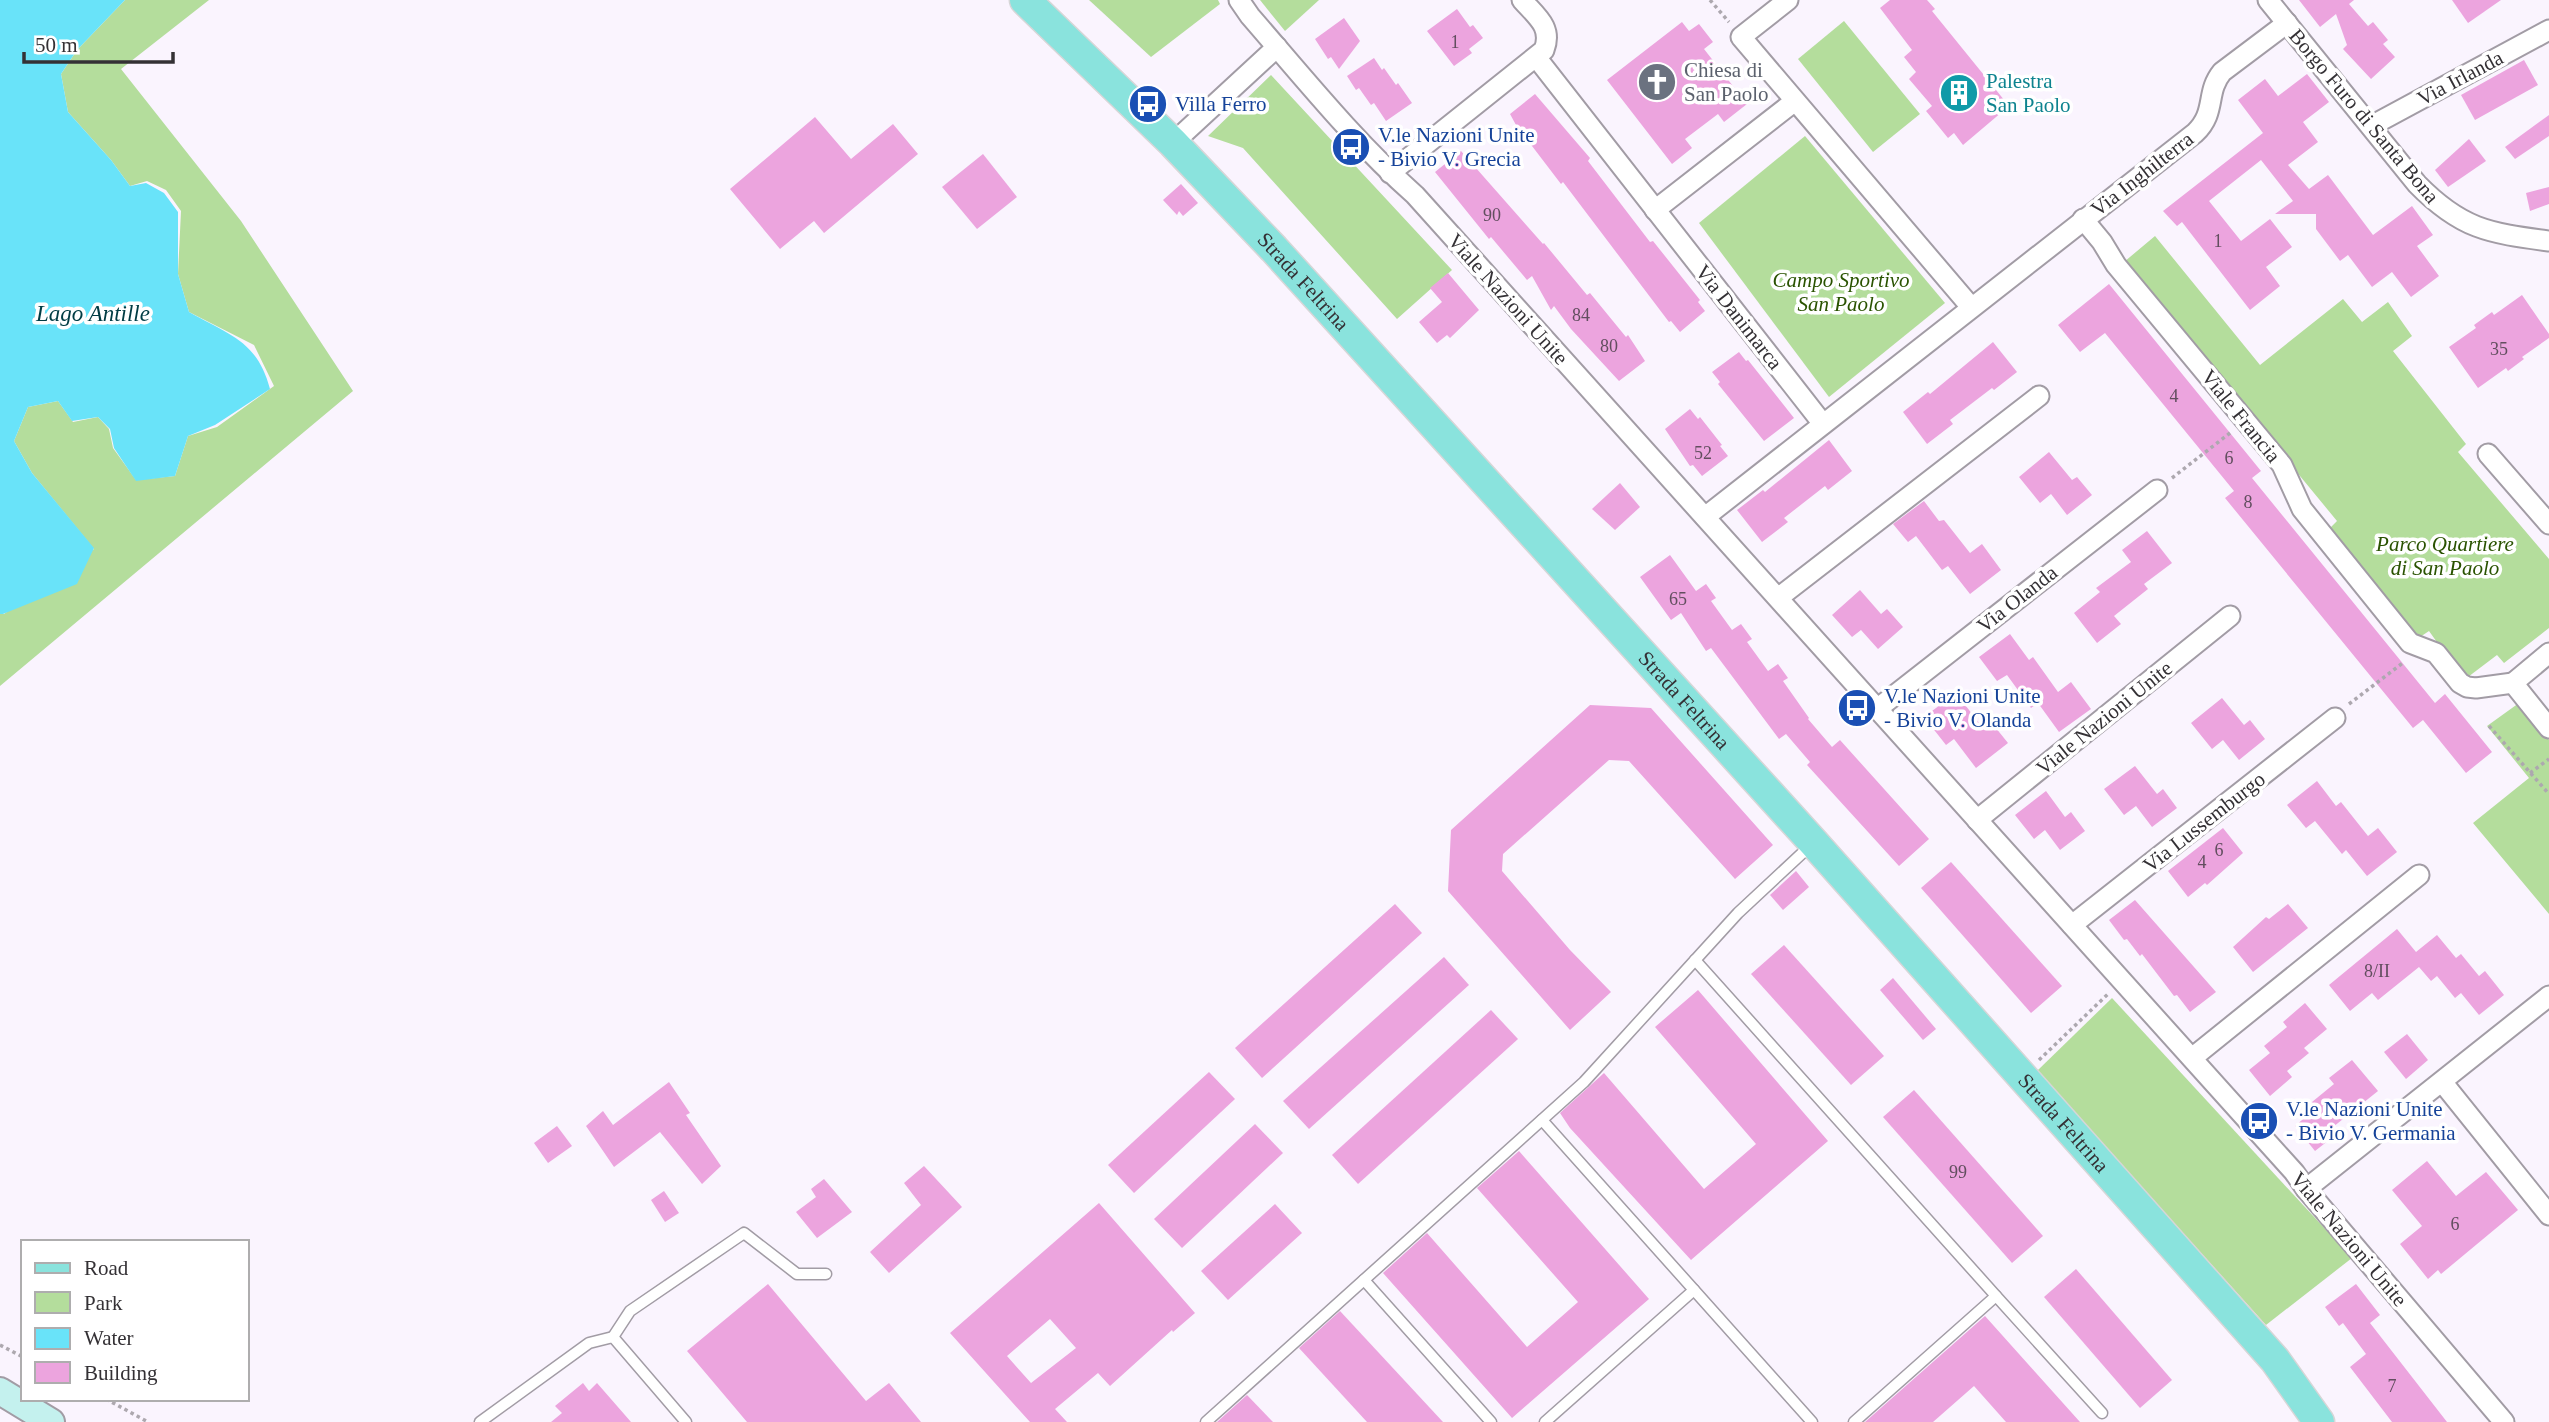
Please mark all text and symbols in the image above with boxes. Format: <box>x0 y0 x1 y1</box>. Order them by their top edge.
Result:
scale bar <box>24 21 173 65</box>
street label: Borgo Furo di Santa Bona <box>2284 24 2444 209</box>
house number: 1 <box>1451 32 1460 52</box>
text: 50 m <box>35 33 78 57</box>
street label: Via Irlanda <box>2413 45 2508 111</box>
place label: Chiesa di San Paolo <box>1684 58 1769 106</box>
church icon: Chiesa di San Paolo <box>1636 61 1678 103</box>
place label: Palestra San Paolo <box>1986 69 2071 117</box>
building icon: Palestra San Paolo <box>1938 72 1980 114</box>
bus stop icon: Villa Ferro <box>1127 83 1169 125</box>
place label: Villa Ferro <box>1175 92 1266 116</box>
place label: V.le Nazioni Unite - Bivio V. Grecia <box>1378 123 1535 171</box>
bus stop icon: V.le Nazioni Unite - Bivio V. Grecia <box>1330 126 1372 168</box>
street label: Via Inghilterra <box>2086 126 2198 221</box>
house number: 90 <box>1483 205 1501 225</box>
street label: Strada Feltrina <box>1253 227 1355 336</box>
street label: Viale Nazioni Unite <box>1443 229 1573 369</box>
house number: 1 <box>2214 231 2223 251</box>
street label: Via Danimarca <box>1691 260 1788 375</box>
park label: Campo Sportivo San Paolo <box>1772 268 1910 316</box>
water label: Lago Antille <box>35 301 150 326</box>
house number: 84 <box>1572 305 1590 325</box>
house number: 80 <box>1600 336 1618 356</box>
house number: 35 <box>2490 339 2508 359</box>
street label: Viale Francia <box>2196 365 2286 468</box>
house number: 4 <box>2170 386 2179 406</box>
house number: 52 <box>1694 443 1712 463</box>
house number: 6 <box>2225 448 2234 468</box>
house number: 8 <box>2244 492 2253 512</box>
park label: Parco Quartiere di San Paolo <box>2375 532 2514 580</box>
street label: Via Olanda <box>1972 560 2062 638</box>
house number: 65 <box>1669 589 1687 609</box>
street label: Strada Feltrina <box>1633 646 1735 755</box>
street label: Viale Nazioni Unite <box>2031 656 2177 780</box>
place label: V.le Nazioni Unite - Bivio V. Olanda <box>1884 684 2041 732</box>
bus stop icon: V.le Nazioni Unite - Bivio V. Olanda <box>1836 687 1878 729</box>
street label: Via Lussemburgo <box>2138 767 2270 877</box>
house number: 6 <box>2215 840 2224 860</box>
house number: 4 <box>2198 852 2207 872</box>
house number: 8/II <box>2364 961 2390 981</box>
street label: Strada Feltrina <box>2013 1069 2114 1178</box>
place label: V.le Nazioni Unite - Bivio V. Germania <box>2286 1097 2456 1145</box>
bus stop icon: V.le Nazioni Unite - Bivio V. Germania <box>2238 1100 2280 1142</box>
house number: 99 <box>1949 1162 1967 1182</box>
street label: Viale Nazioni Unite <box>2286 1167 2412 1311</box>
house number: 6 <box>2451 1214 2460 1234</box>
legend <box>21 1240 248 1401</box>
text: Road <box>84 1256 129 1280</box>
text: Park <box>84 1291 123 1315</box>
text: Water <box>84 1326 134 1350</box>
text: Building <box>84 1361 158 1385</box>
house number: 7 <box>2388 1376 2397 1396</box>

